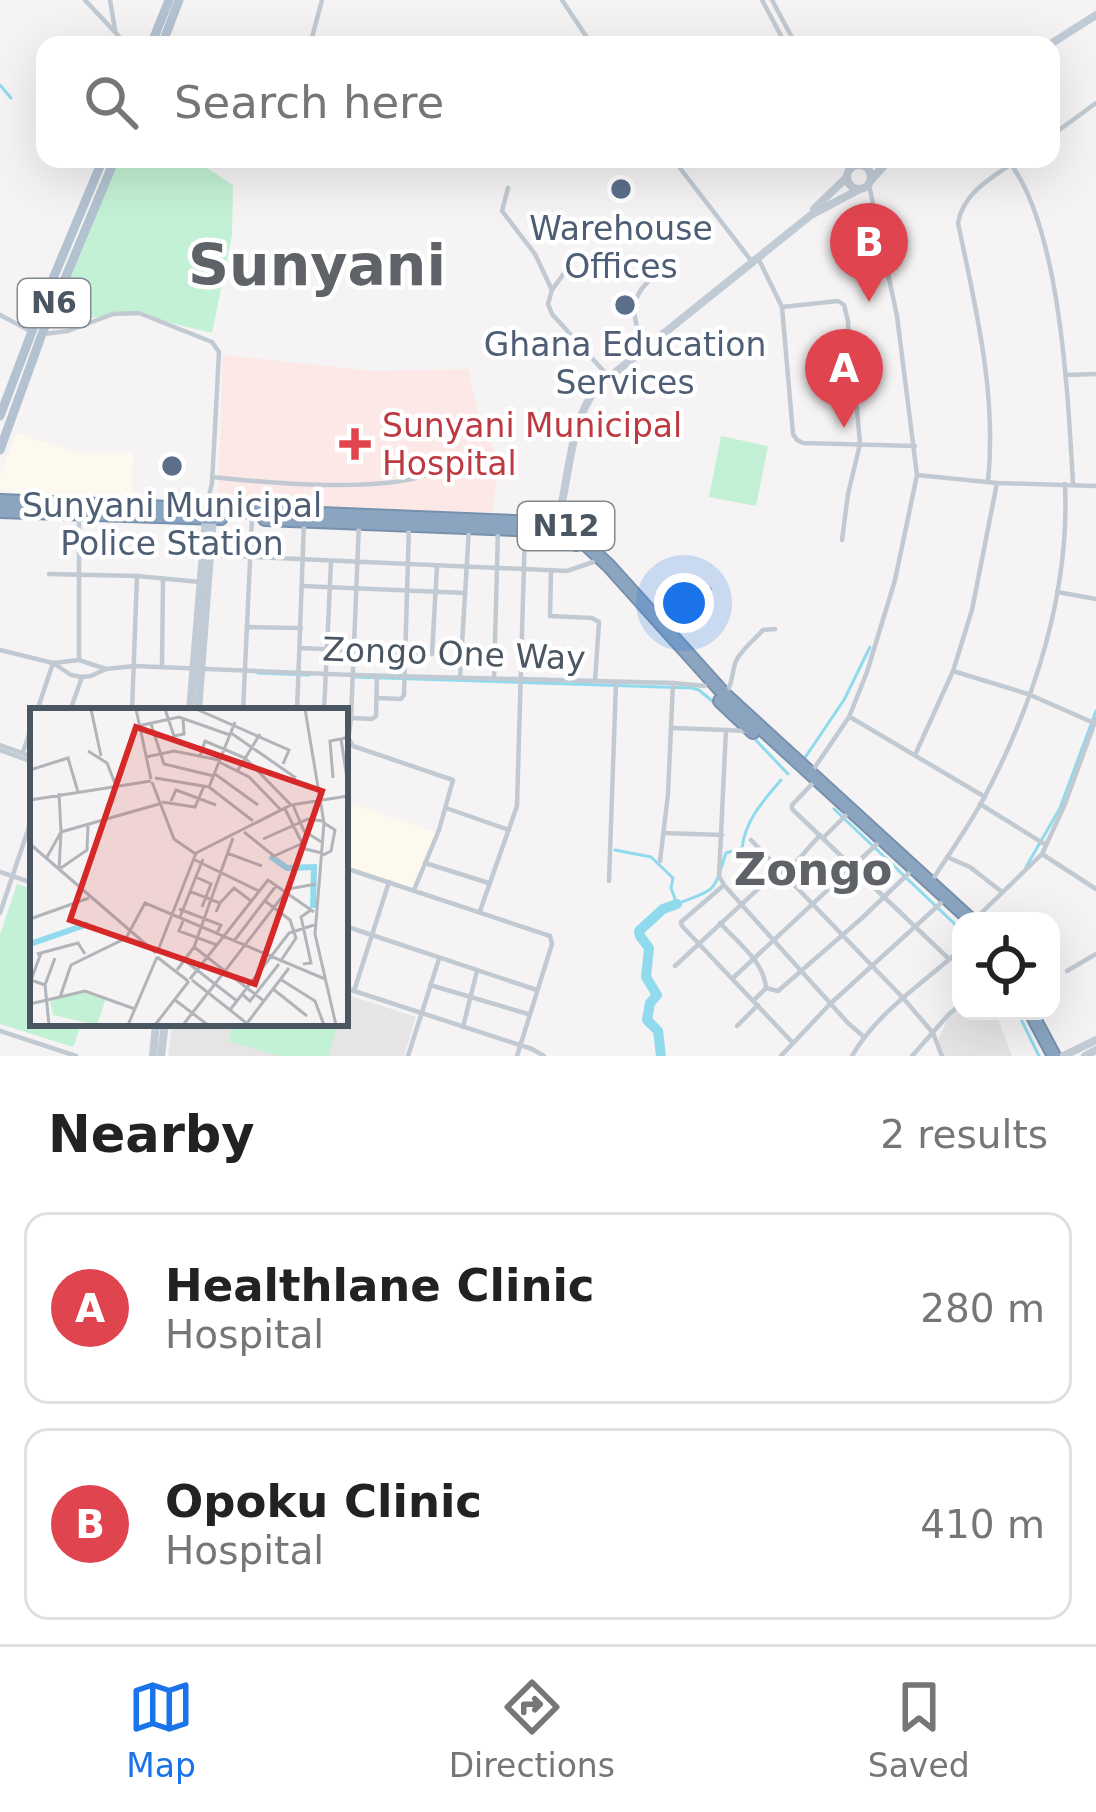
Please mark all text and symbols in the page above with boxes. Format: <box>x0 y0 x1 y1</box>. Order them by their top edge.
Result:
search box <box>36 36 1060 168</box>
icon: search <box>78 69 144 135</box>
text: Search here <box>174 76 444 129</box>
marker: Warehouse Offices <box>608 176 634 202</box>
pin: B <box>830 203 908 302</box>
place label: Warehouse Offices <box>529 209 713 286</box>
district label: Sunyani <box>188 232 446 298</box>
road number: N6 <box>18 279 90 327</box>
marker: Ghana Education Services <box>612 292 638 318</box>
place label: Ghana Education Services <box>484 325 766 402</box>
pin: A <box>805 329 883 428</box>
place label: Sunyani Municipal Hospital <box>382 406 682 483</box>
marker: Sunyani Municipal Hospital <box>339 428 371 460</box>
marker: Sunyani Municipal Police Station <box>159 453 185 479</box>
place label: Sunyani Municipal Police Station <box>22 486 322 563</box>
road number: N12 <box>518 502 614 550</box>
your location <box>654 573 714 633</box>
street label: Zongo One Way <box>322 629 586 678</box>
inset map <box>30 708 348 1026</box>
district label: Zongo <box>734 843 892 896</box>
map controls <box>952 912 1060 1020</box>
button: locate <box>952 912 1060 1020</box>
text: Nearby <box>48 1105 255 1164</box>
text: 2 results <box>880 1112 1048 1157</box>
text: Healthlane Clinic <box>165 1259 595 1312</box>
text: A <box>75 1286 105 1331</box>
text: 280 m <box>920 1286 1045 1331</box>
text: Hospital <box>165 1312 324 1357</box>
text: Opoku Clinic <box>165 1475 482 1528</box>
text: B <box>75 1502 105 1547</box>
text: 410 m <box>920 1502 1045 1547</box>
text: Hospital <box>165 1528 324 1573</box>
tab: Map <box>126 1674 196 1785</box>
tab: Directions <box>449 1674 615 1785</box>
tab: Saved <box>868 1674 970 1785</box>

